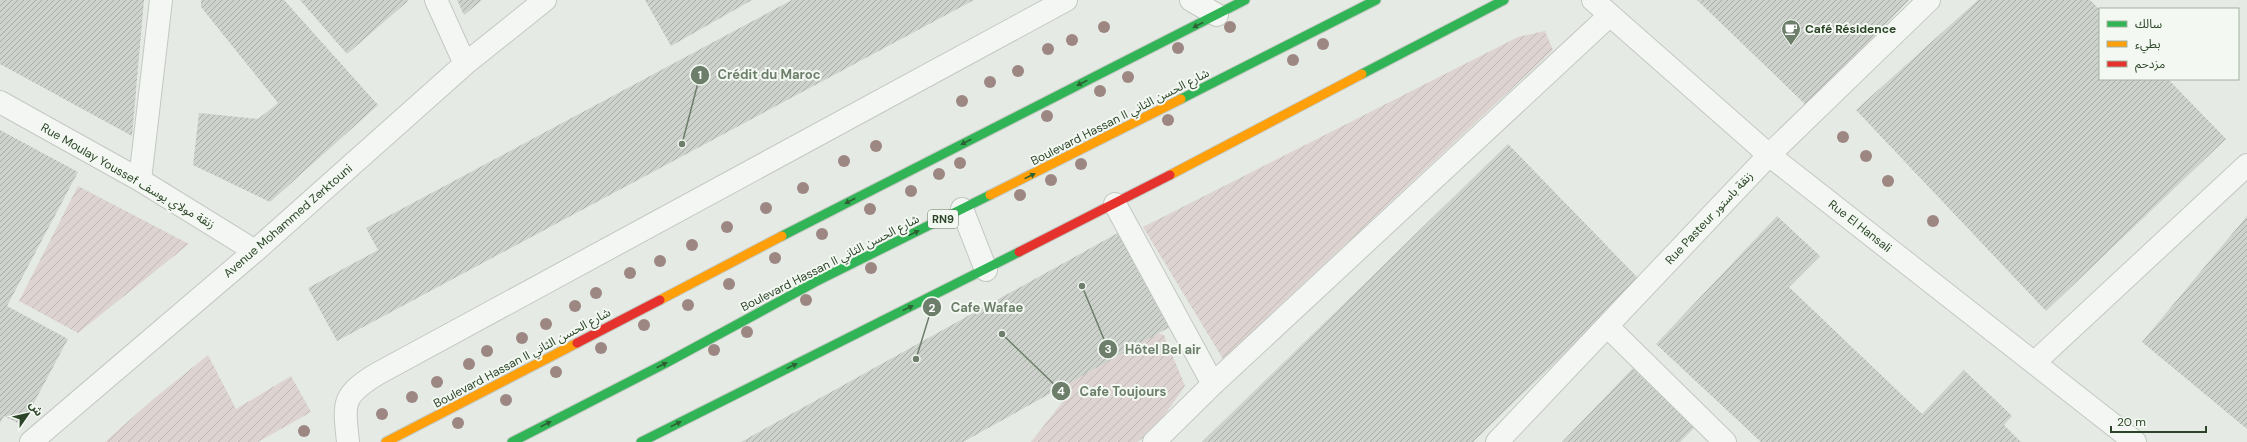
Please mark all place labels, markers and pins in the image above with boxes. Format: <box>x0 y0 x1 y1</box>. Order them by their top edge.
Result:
cafe icon: Café Résidence <box>1780 18 1802 46</box>
place label: Café Résidence <box>1805 21 1896 37</box>
callout: Crédit du Maroc <box>690 62 829 87</box>
callout: Cafe Wafae <box>922 295 1031 320</box>
callout: Hôtel Bel air <box>1098 336 1209 361</box>
callout: Cafe Toujours <box>1051 378 1174 403</box>

